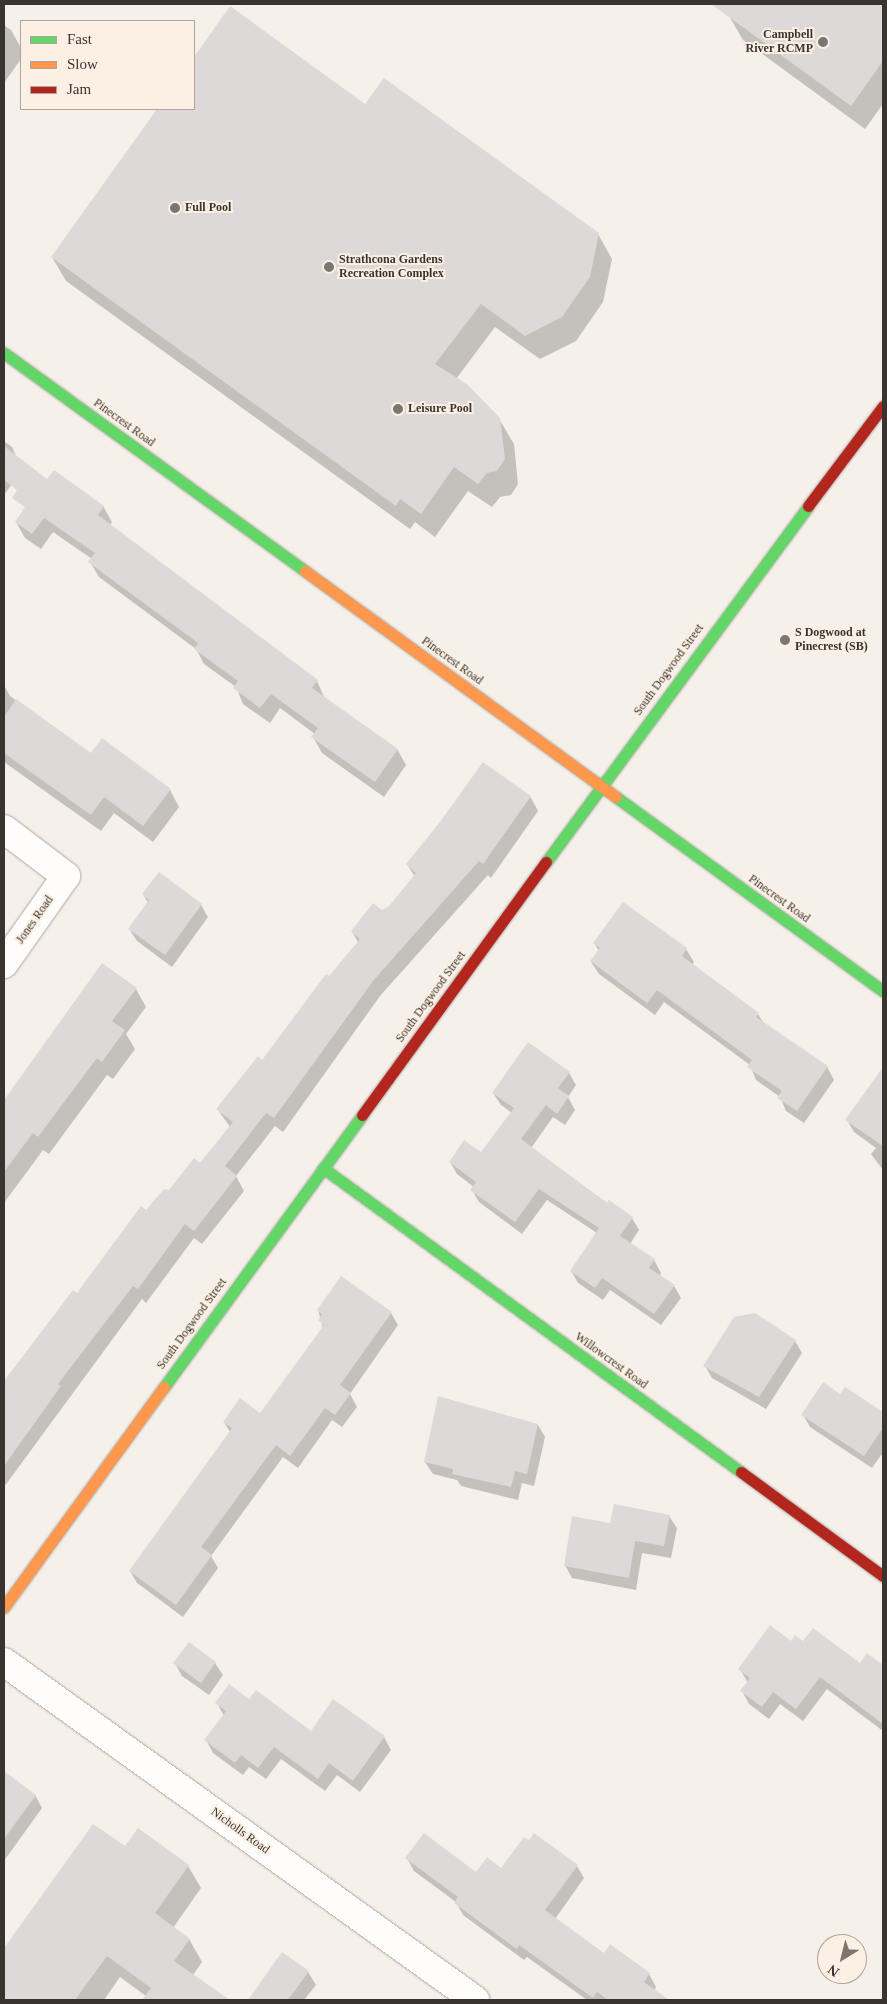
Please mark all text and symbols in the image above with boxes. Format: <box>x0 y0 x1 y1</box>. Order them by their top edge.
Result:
legend <box>20 20 195 110</box>
place label: Campbell River RCMP <box>745 28 813 56</box>
text: Fast <box>67 31 92 47</box>
marker: Campbell River RCMP <box>817 36 829 48</box>
text: Slow <box>67 56 98 72</box>
text: Jam <box>67 81 91 97</box>
place label: Full Pool <box>185 201 231 215</box>
marker: Full Pool <box>169 202 181 214</box>
place label: Strathcona Gardens Recreation Complex <box>339 253 444 281</box>
marker: Strathcona Gardens Recreation Complex <box>323 261 335 273</box>
street label: Pinecrest Road <box>91 396 157 450</box>
place label: Leisure Pool <box>408 402 472 416</box>
marker: Leisure Pool <box>392 403 404 415</box>
street label: South Dogwood Street <box>631 622 707 718</box>
place label: S Dogwood at Pinecrest (SB) <box>795 626 868 654</box>
street label: Pinecrest Road <box>419 634 485 688</box>
marker: S Dogwood at Pinecrest (SB) <box>779 634 791 646</box>
street label: Pinecrest Road <box>746 872 812 926</box>
street label: Jones Road <box>13 893 57 947</box>
street label: South Dogwood Street <box>393 949 469 1045</box>
street label: South Dogwood Street <box>154 1276 230 1372</box>
street label: Willowcrest Road <box>572 1330 650 1392</box>
street label: Nicholls Road <box>208 1805 272 1857</box>
north arrow <box>817 1934 867 1984</box>
text: N <box>825 1962 842 1980</box>

